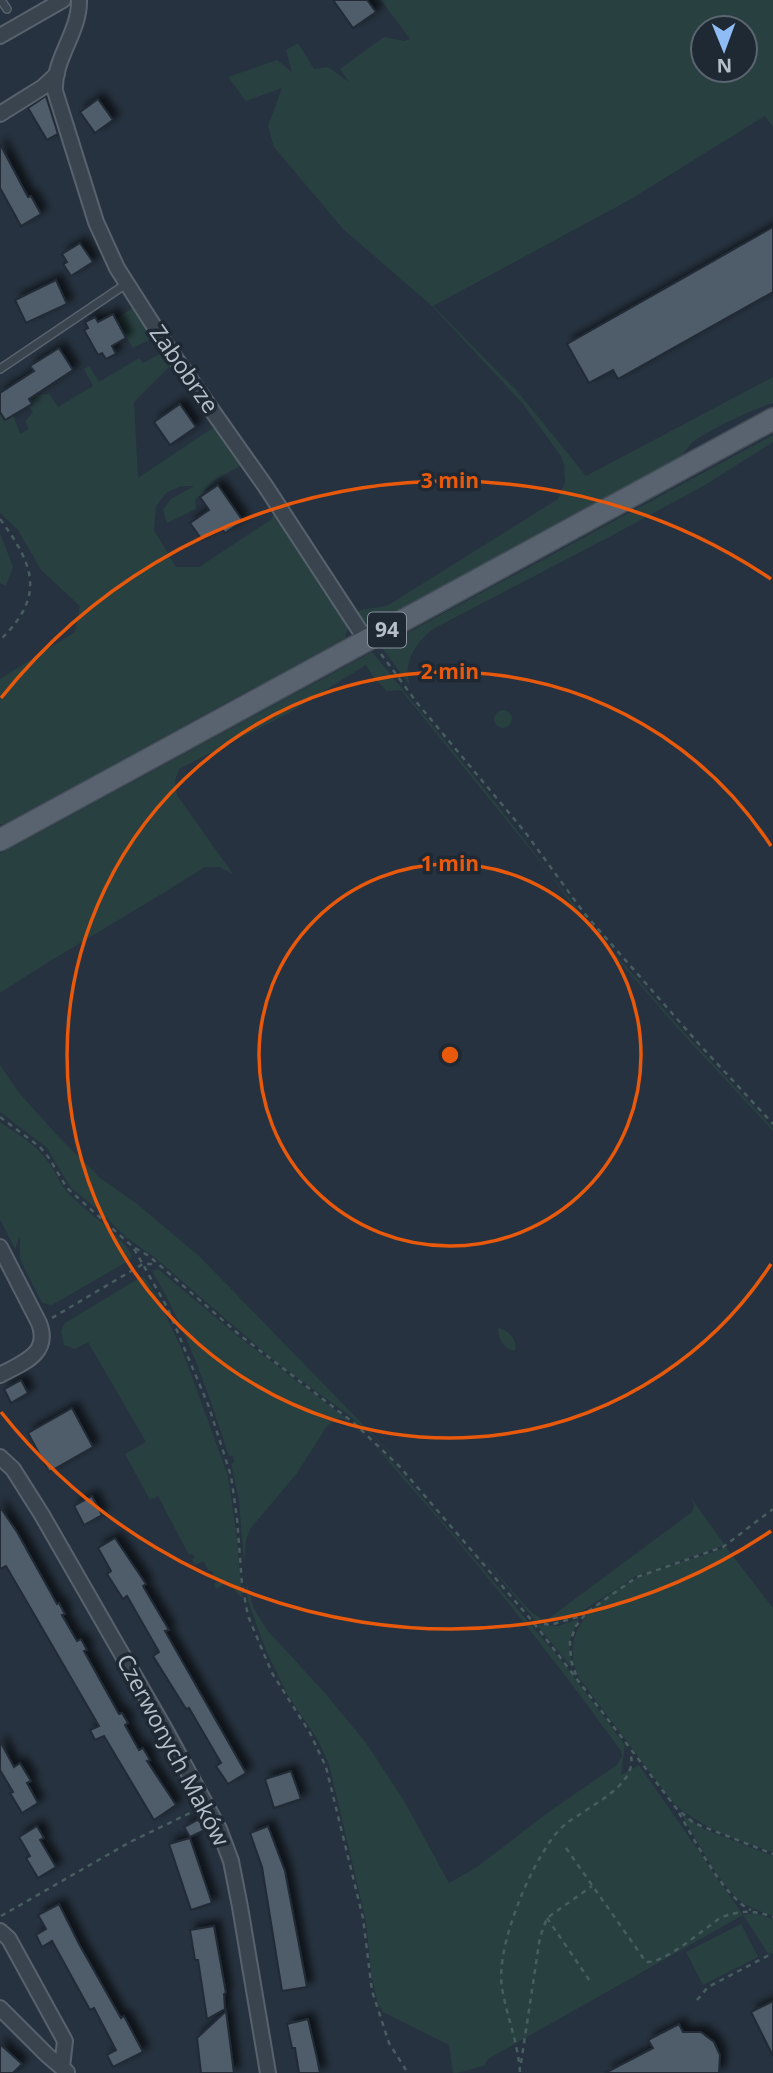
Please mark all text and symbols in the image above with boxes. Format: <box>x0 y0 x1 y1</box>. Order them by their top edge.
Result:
north arrow <box>689 14 759 84</box>
text: N <box>716 53 732 79</box>
street label: Zabobrze <box>143 318 227 419</box>
text: 3 min <box>421 466 479 494</box>
road number: 94 <box>368 612 406 648</box>
text: 2 min <box>421 657 479 685</box>
text: 1 min <box>421 849 479 877</box>
centre of rings <box>438 1043 462 1067</box>
street label: Czerwonych Maków <box>110 1648 238 1851</box>

